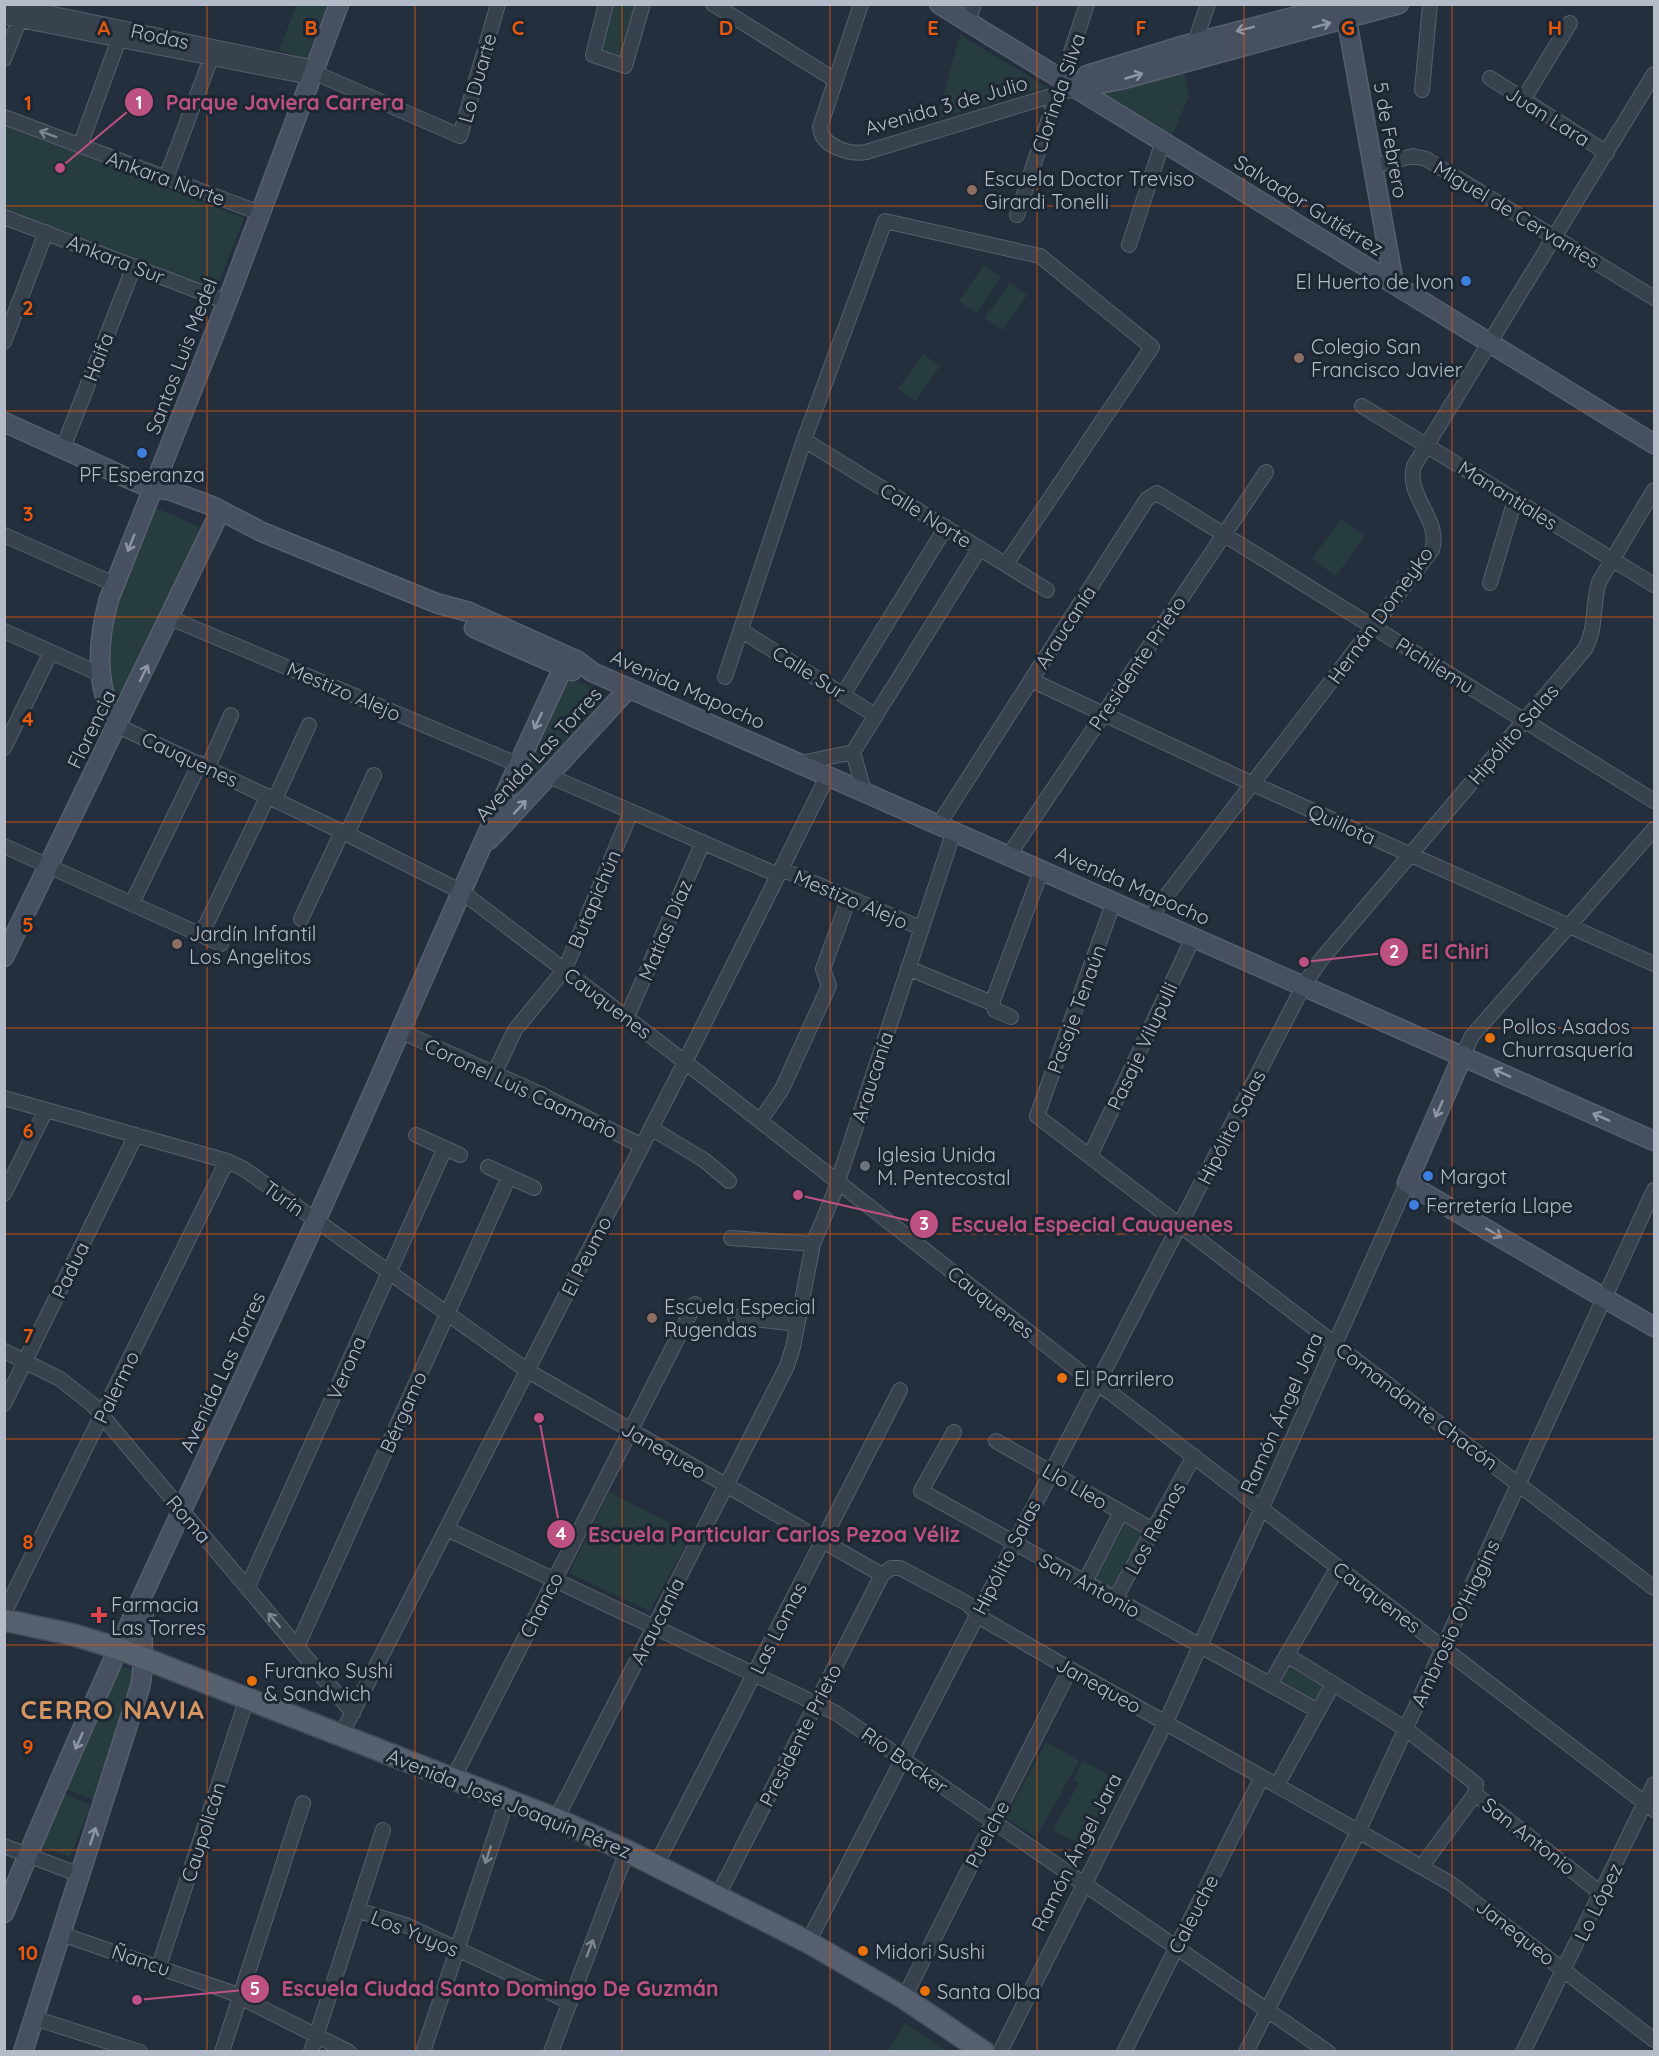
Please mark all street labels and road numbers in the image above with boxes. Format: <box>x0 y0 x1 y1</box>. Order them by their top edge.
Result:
street label: Rodas <box>129 18 191 54</box>
street label: Lo Duarte <box>452 30 502 126</box>
street label: Clorinda Silva <box>1026 30 1090 156</box>
street label: Avenida 3 de Julio <box>862 70 1030 140</box>
street label: 5 de Febrero <box>1368 80 1414 200</box>
street label: Juan Lara <box>1501 80 1595 152</box>
street label: Ankara Norte <box>103 145 229 211</box>
street label: Salvador Gutiérrez <box>1230 149 1388 261</box>
street label: Miguel de Cervantes <box>1429 155 1605 273</box>
street label: Ankara Sur <box>64 229 169 289</box>
street label: Santos Luis Medel <box>140 274 222 438</box>
street label: Haifa <box>77 329 119 385</box>
street label: Manantiales <box>1454 455 1562 535</box>
street label: Calle Norte <box>876 477 976 553</box>
street label: Hernán Domeyko <box>1322 541 1438 689</box>
street label: Araucanía <box>1029 581 1101 673</box>
street label: Presidente Prieto <box>1083 591 1191 735</box>
street label: Pichilemu <box>1391 631 1479 699</box>
street label: Calle Sur <box>768 640 850 704</box>
street label: Avenida Mapocho <box>607 644 769 734</box>
street label: Mestizo Alejo <box>283 656 405 726</box>
street label: Hipólito Salas <box>1462 678 1564 790</box>
street label: Avenida Las Torres <box>469 682 607 826</box>
street label: Florencia <box>61 685 121 773</box>
street label: Cauquenes <box>138 726 242 792</box>
street label: Quillota <box>1304 798 1380 850</box>
street label: Avenida Mapocho <box>1052 840 1214 930</box>
street label: Butapichún <box>562 846 626 952</box>
street label: Mestizo Alejo <box>790 864 912 934</box>
street label: Matías Díaz <box>633 876 697 984</box>
street label: Pasaje Tenaún <box>1041 941 1111 1077</box>
street label: Cauquenes <box>559 962 657 1044</box>
street label: Pasaje Vilupulli <box>1101 978 1183 1114</box>
street label: Araucanía <box>846 1028 898 1126</box>
street label: Coronel Luis Caamaño <box>421 1032 621 1144</box>
street label: Hipólito Salas <box>1191 1065 1271 1189</box>
street label: Turín <box>259 1175 309 1221</box>
street label: El Peumo <box>555 1212 617 1300</box>
street label: Padua <box>46 1238 94 1302</box>
street label: Cauquenes <box>943 1260 1039 1344</box>
street label: Avenida Las Torres <box>174 1288 270 1456</box>
street label: Ramón Ángel Jara <box>1234 1328 1328 1498</box>
street label: Verona <box>321 1332 371 1404</box>
street label: Comandante Chacón <box>1331 1337 1503 1475</box>
street label: Palermo <box>88 1347 144 1427</box>
street label: Bérgamo <box>374 1367 432 1457</box>
street label: Janequeo <box>617 1416 711 1484</box>
street label: Llo Lleo <box>1038 1457 1112 1515</box>
street label: Los Remos <box>1119 1477 1191 1579</box>
street label: Roma <box>161 1490 217 1548</box>
street label: Hipólito Salas <box>966 1495 1046 1619</box>
street label: Ambrosio O'Higgins <box>1405 1535 1505 1711</box>
street label: San Antonio <box>1035 1547 1145 1623</box>
street label: Cauquenes <box>1328 1556 1426 1638</box>
street label: Chanco <box>514 1568 568 1642</box>
street label: Araucanía <box>624 1573 690 1669</box>
street label: Las Lomas <box>744 1578 812 1678</box>
street label: Janequeo <box>1052 1651 1146 1719</box>
street label: Presidente Prieto <box>753 1660 847 1810</box>
street label: Río Backer <box>857 1721 953 1799</box>
street label: Avenida José Joaquín Pérez <box>383 1743 635 1863</box>
street label: Ramón Ángel Jara <box>1025 1769 1127 1935</box>
street label: Caupolicán <box>175 1779 231 1885</box>
street label: San Antonio <box>1477 1792 1581 1880</box>
street label: Puelche <box>960 1796 1014 1872</box>
street label: Lo López <box>1568 1859 1628 1945</box>
street label: Caleuche <box>1163 1870 1223 1958</box>
street label: Janequeo <box>1472 1893 1560 1971</box>
street label: Los Yuyos <box>367 1904 463 1962</box>
street label: Ñancu <box>109 1939 173 1981</box>

